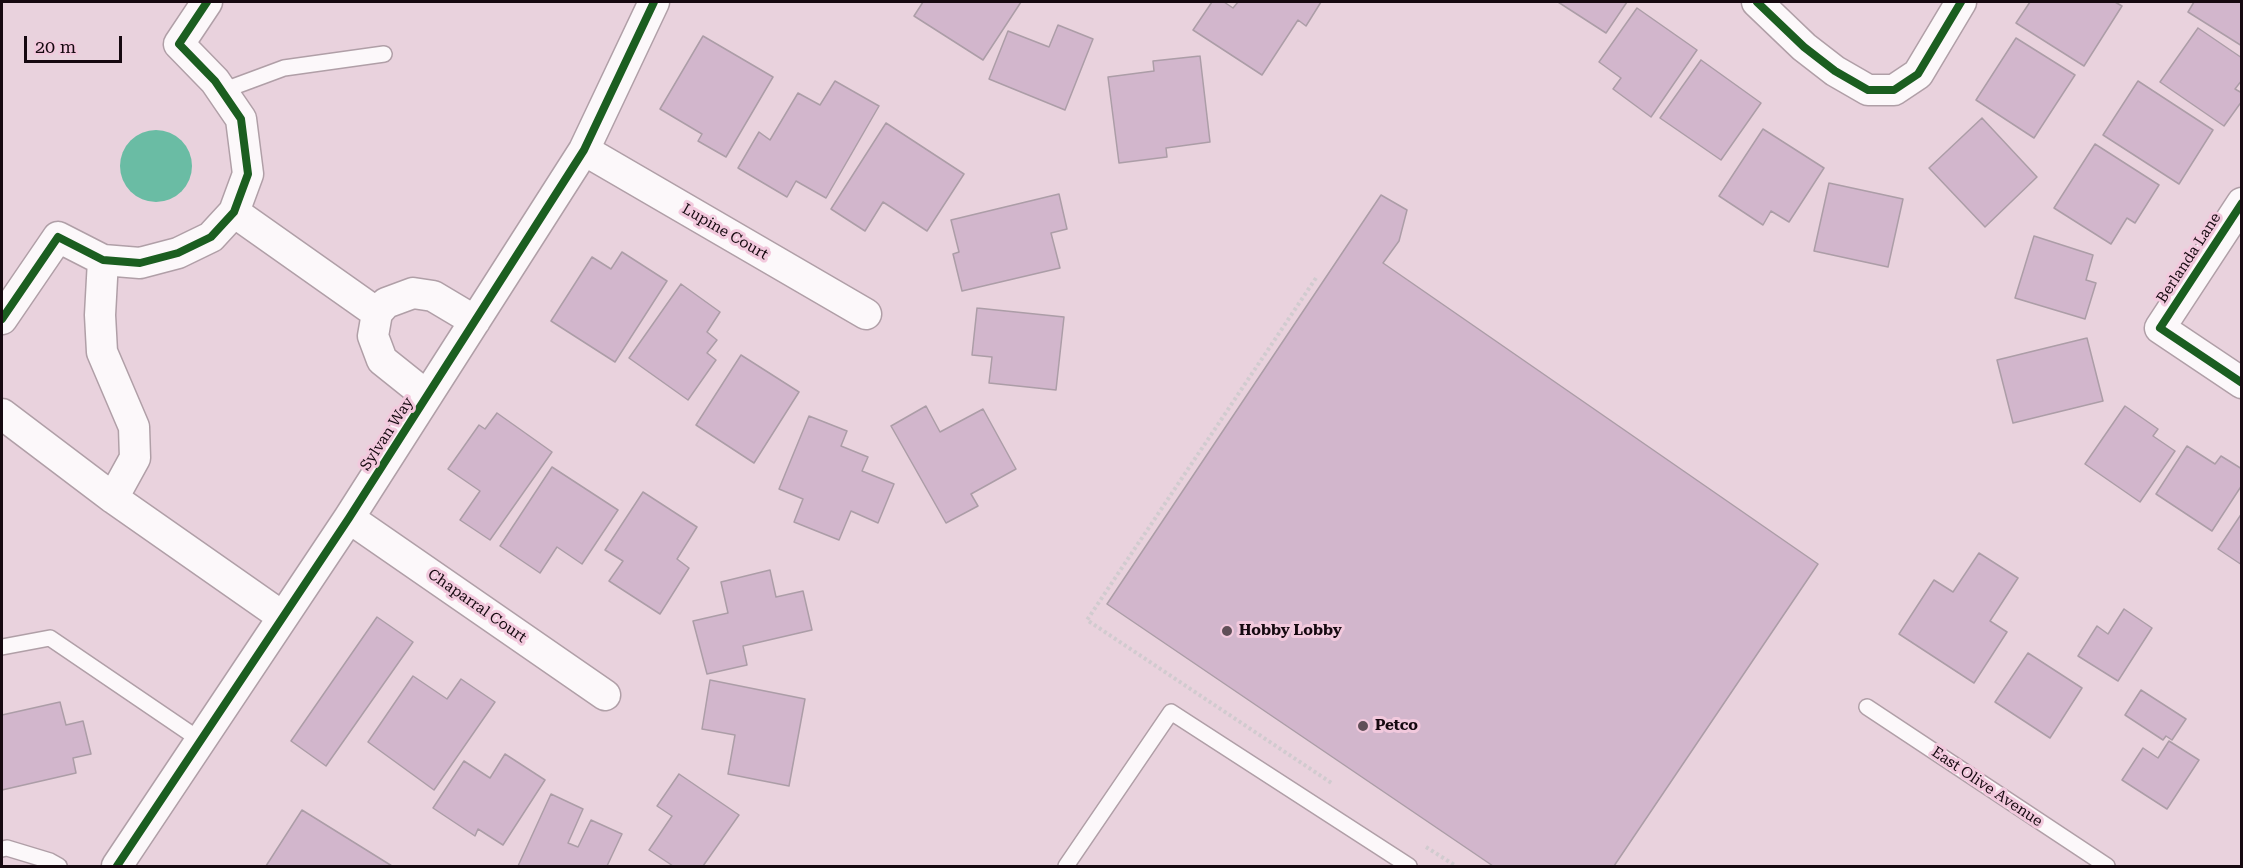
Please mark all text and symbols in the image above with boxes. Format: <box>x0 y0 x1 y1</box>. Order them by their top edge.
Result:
scale bar <box>27 24 124 62</box>
text: 20 m <box>35 36 76 57</box>
street label: Lupine Court <box>679 200 771 264</box>
street label: Berlanda Lane <box>2153 210 2225 306</box>
street label: Sylvan Way <box>357 394 417 474</box>
street label: Chaparral Court <box>424 565 530 647</box>
place label: Hobby Lobby <box>1239 622 1342 640</box>
marker: Hobby Lobby <box>1220 624 1234 638</box>
place label: Petco <box>1375 717 1418 735</box>
marker: Petco <box>1356 719 1370 733</box>
street label: East Olive Avenue <box>1928 743 2046 831</box>

